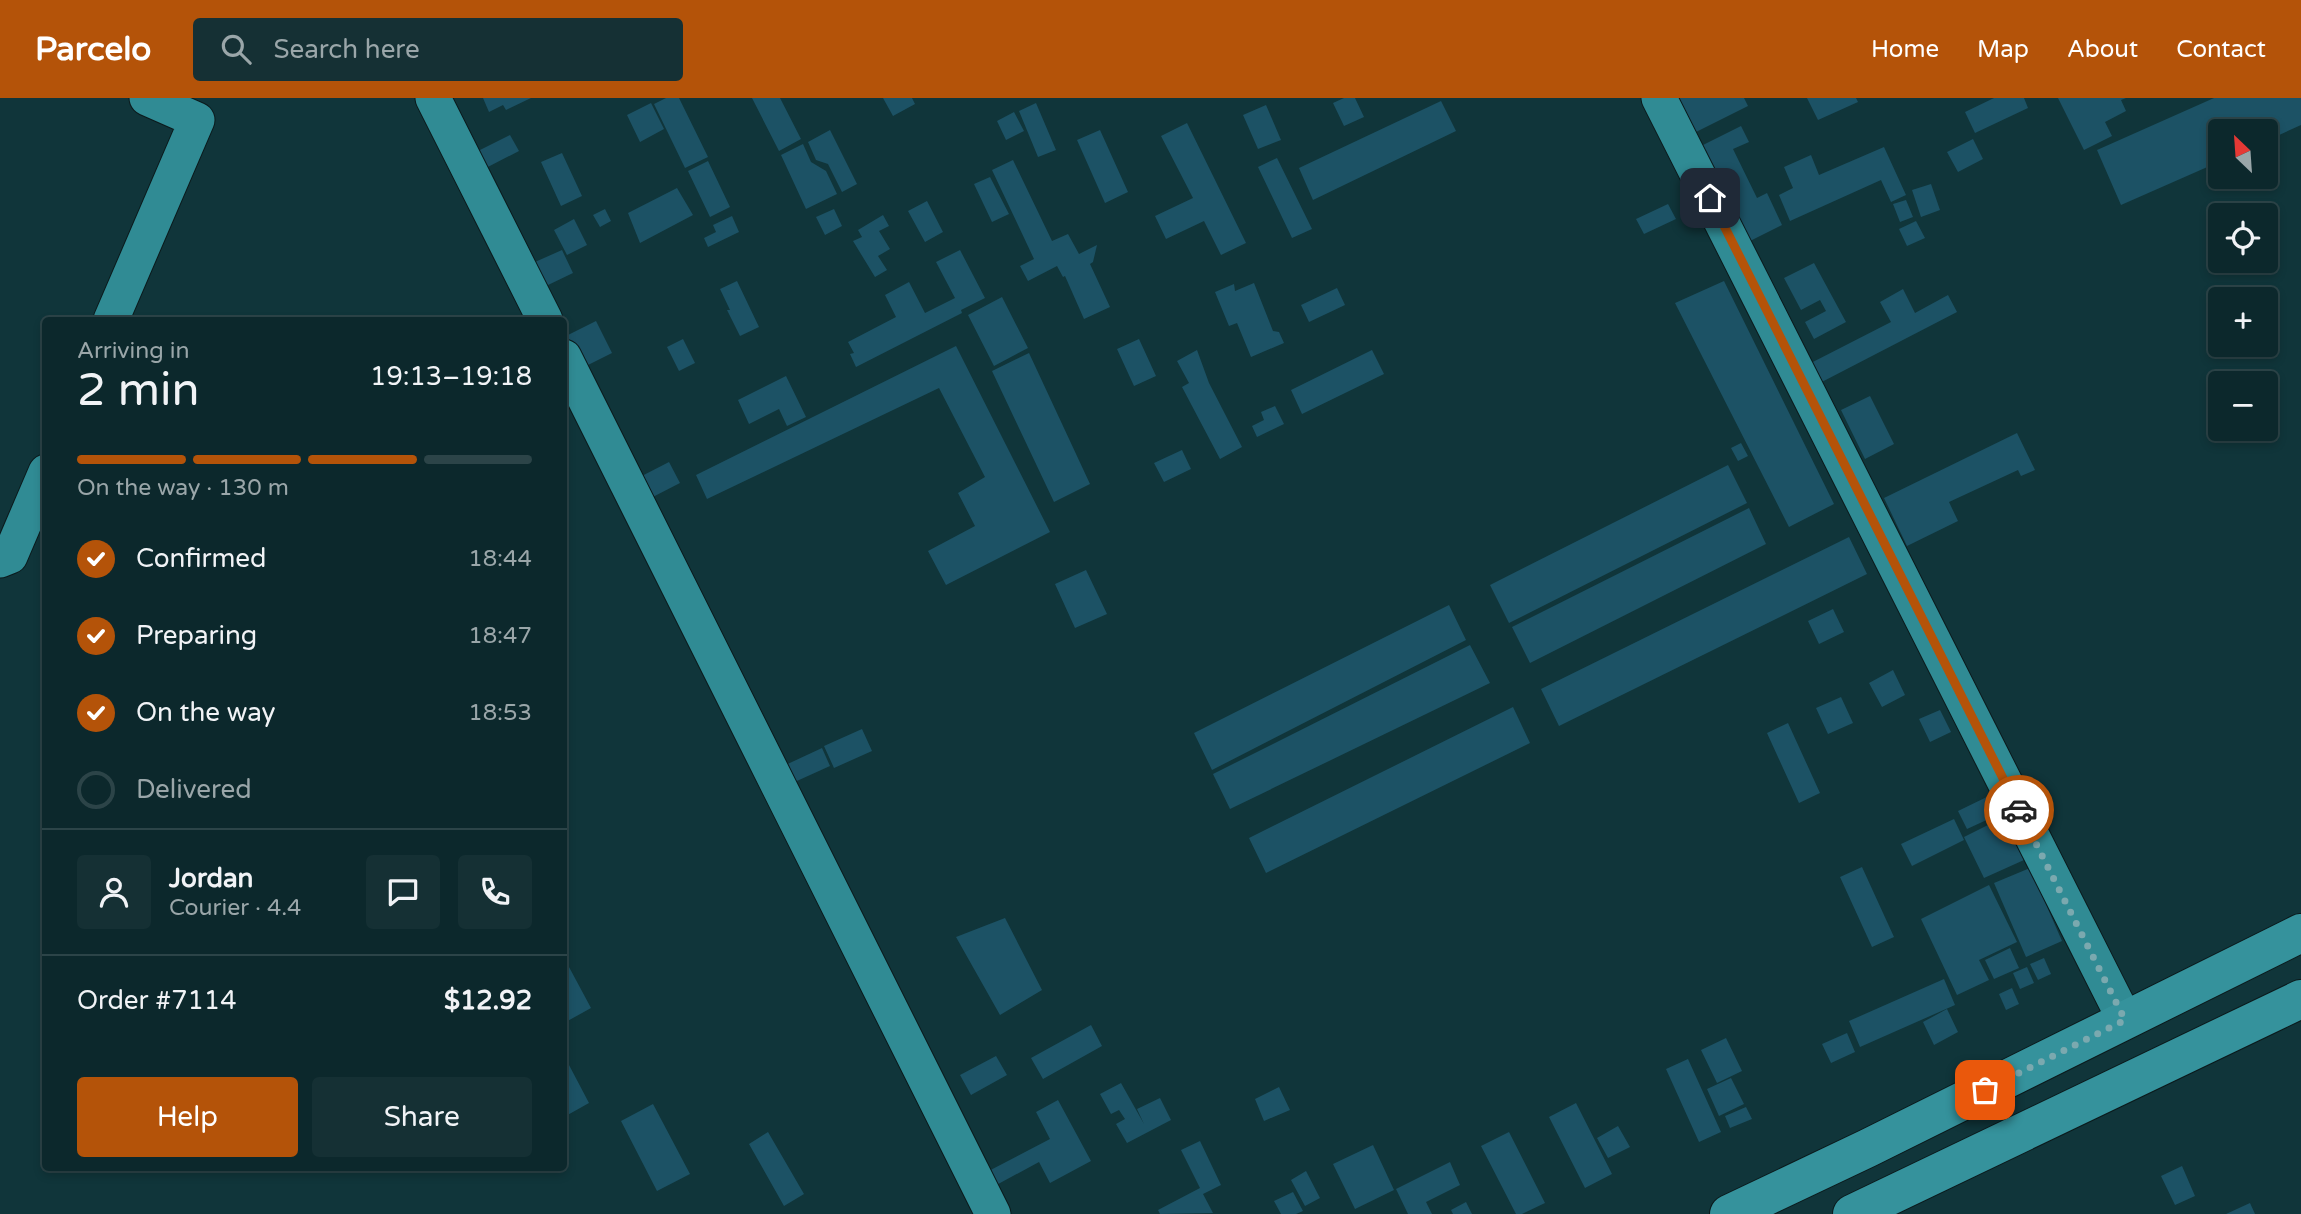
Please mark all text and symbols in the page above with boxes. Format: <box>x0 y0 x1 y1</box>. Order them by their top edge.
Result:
search box <box>193 18 683 81</box>
text: Parcelo <box>35 30 151 69</box>
icon: search <box>217 30 255 68</box>
text: Search here <box>273 34 420 65</box>
text: Home <box>1871 35 1939 64</box>
text: Map <box>1977 35 2029 64</box>
text: About <box>2067 35 2138 64</box>
text: Contact <box>2176 35 2266 64</box>
north arrow <box>2208 119 2278 189</box>
map controls <box>2208 119 2278 441</box>
pin <box>1680 168 1740 228</box>
icon: home <box>1691 179 1729 217</box>
button: locate <box>2208 203 2278 273</box>
button: + <box>2208 287 2278 357</box>
text: Arriving in <box>77 337 190 365</box>
text: 19:13–19:18 <box>370 361 532 392</box>
text: 2 min <box>77 363 200 418</box>
button: − <box>2208 371 2278 441</box>
text: On the way · 130 m <box>77 474 289 502</box>
icon: check <box>77 540 115 578</box>
text: Confirmed <box>136 543 266 574</box>
text: 18:44 <box>468 545 532 573</box>
icon: check <box>77 617 115 655</box>
text: Preparing <box>136 620 257 651</box>
text: 18:47 <box>468 622 532 650</box>
icon: check <box>77 694 115 732</box>
text: On the way <box>136 697 276 728</box>
text: 18:53 <box>468 699 532 727</box>
text: Delivered <box>136 774 252 805</box>
courier <box>1984 775 2054 845</box>
icon: car <box>2000 791 2038 829</box>
button: person <box>77 855 151 929</box>
button: chat <box>366 855 440 929</box>
button: phone <box>458 855 532 929</box>
text: Jordan <box>169 863 253 894</box>
text: Courier · 4.4 <box>169 894 301 922</box>
text: Order #7114 <box>77 985 237 1016</box>
text: $12.92 <box>444 985 532 1016</box>
pin <box>1955 1060 2015 1120</box>
icon: bag <box>1966 1071 2004 1109</box>
button: Help <box>77 1077 298 1157</box>
button: Share <box>312 1077 532 1157</box>

